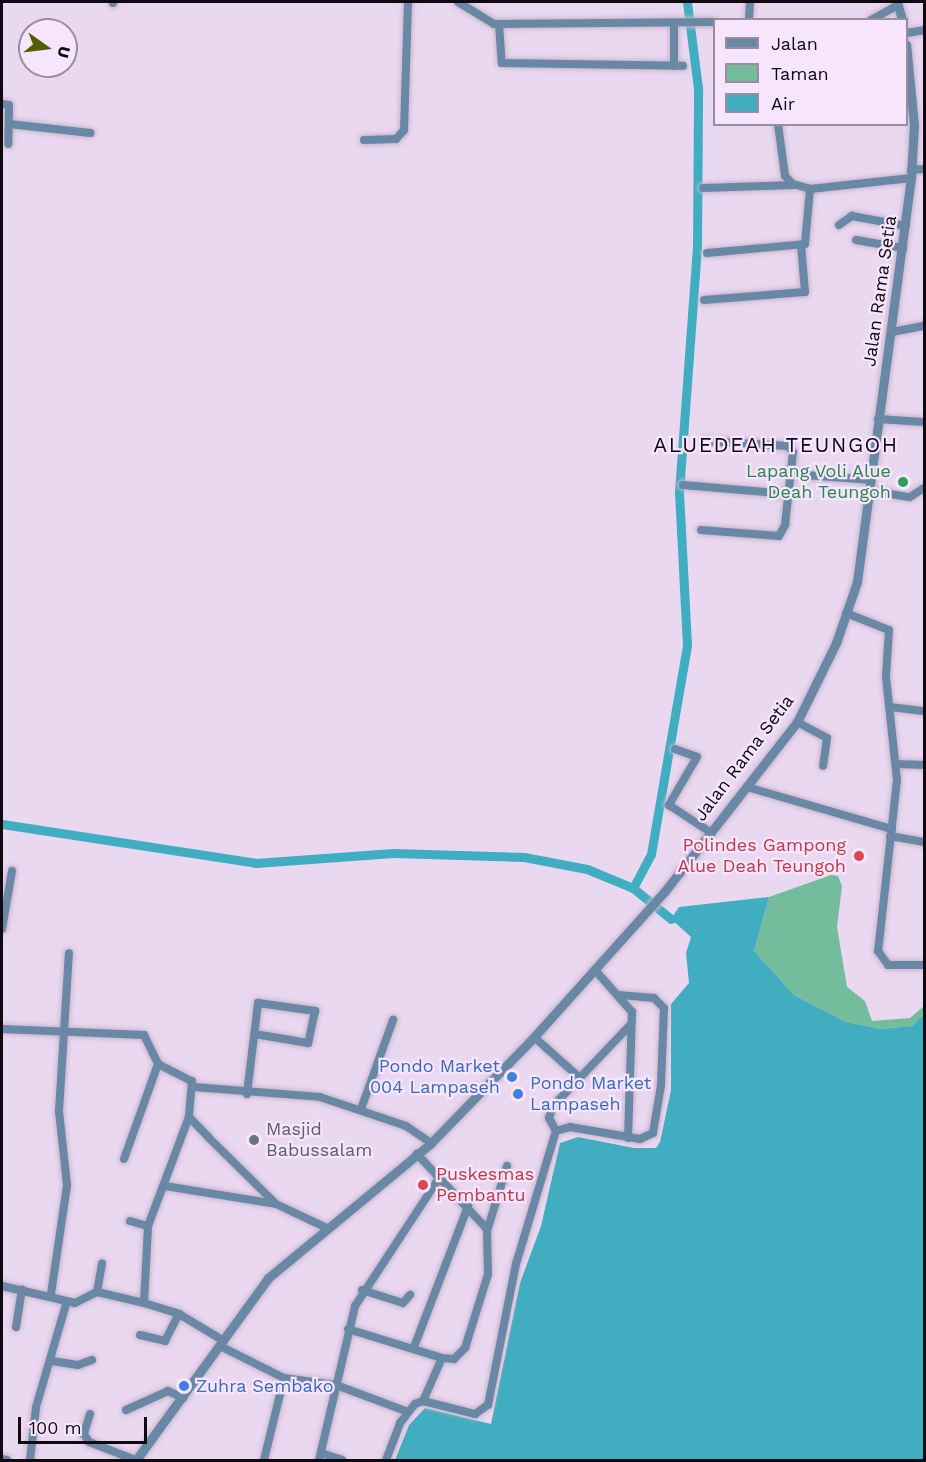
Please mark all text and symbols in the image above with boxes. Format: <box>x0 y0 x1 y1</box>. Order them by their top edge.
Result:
north arrow <box>18 18 78 78</box>
legend <box>713 18 908 126</box>
text: Jalan <box>771 33 818 54</box>
text: U <box>53 44 75 60</box>
text: Taman <box>771 63 829 84</box>
text: Air <box>771 93 795 114</box>
street label: Jalan Rama Setia <box>859 214 901 368</box>
district label: ALUEDEAH TEUNGOH <box>653 432 899 458</box>
place label: Lapang Voli Alue Deah Teungoh <box>745 461 891 504</box>
marker: Lapang Voli Alue Deah Teungoh <box>896 475 910 489</box>
street label: Jalan Rama Setia <box>689 690 799 826</box>
place label: Polindes Gampong Alue Deah Teungoh <box>677 835 846 878</box>
marker: Polindes Gampong Alue Deah Teungoh <box>850 847 868 865</box>
place label: Pondo Market 004 Lampaseh <box>370 1056 500 1098</box>
marker: Pondo Market 004 Lampaseh <box>505 1070 519 1084</box>
place label: Pondo Market Lampaseh <box>530 1073 651 1116</box>
marker: Pondo Market Lampaseh <box>511 1087 525 1101</box>
place label: Masjid Babussalam <box>266 1119 372 1162</box>
marker: Masjid Babussalam <box>247 1133 261 1147</box>
place label: Puskesmas Pembantu <box>436 1164 534 1206</box>
marker: Puskesmas Pembantu <box>414 1176 432 1194</box>
place label: Zuhra Sembako <box>196 1375 334 1397</box>
marker: Zuhra Sembako <box>177 1379 191 1393</box>
scale bar <box>21 1405 150 1443</box>
text: 100 m <box>29 1417 82 1438</box>

